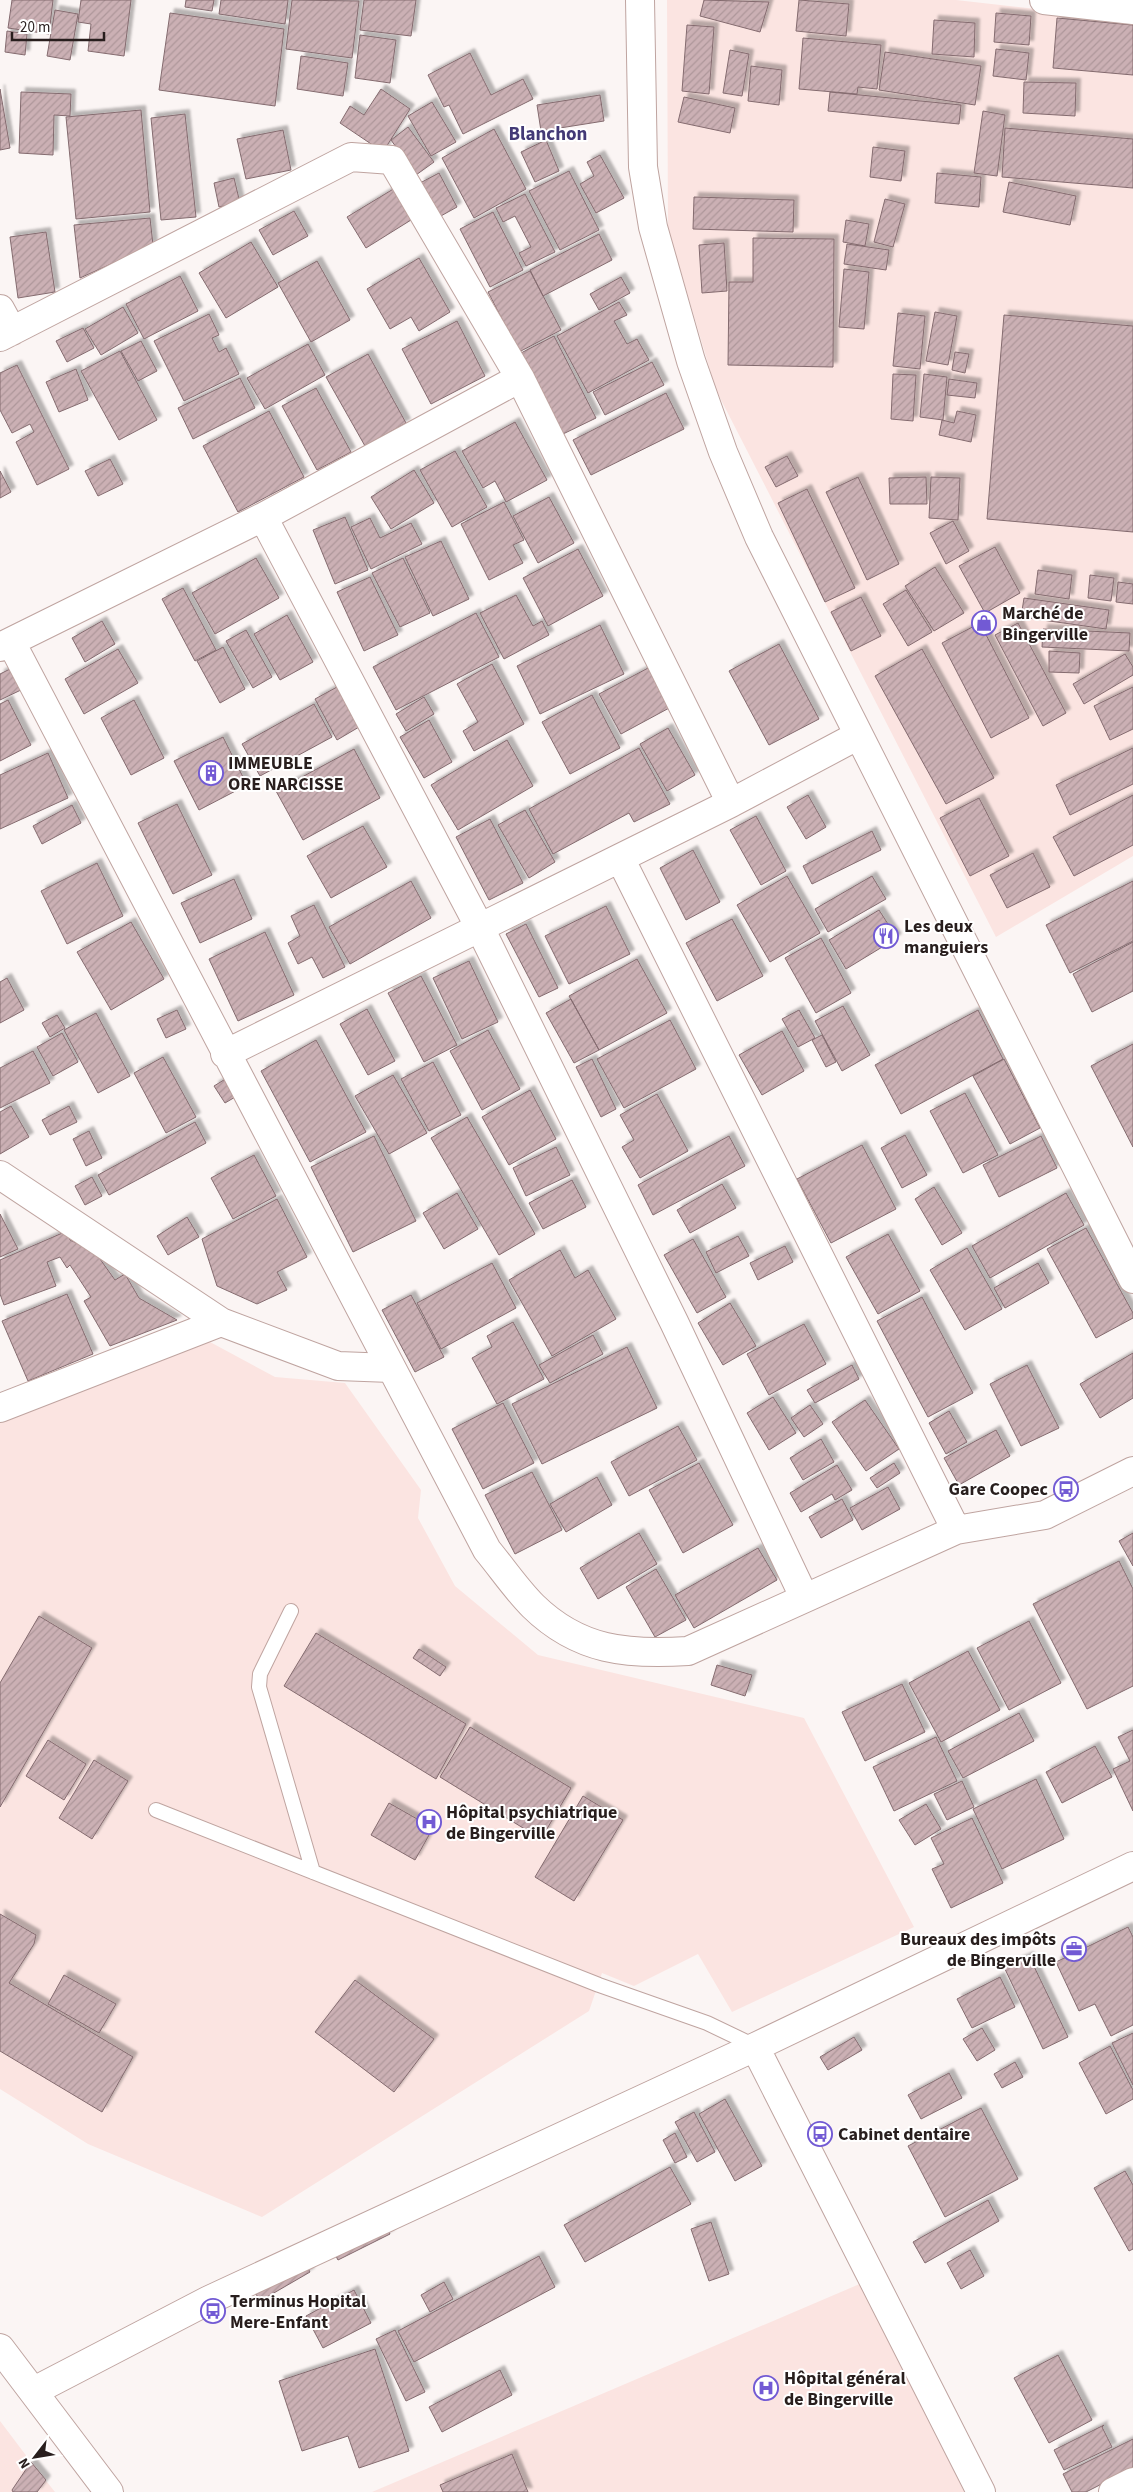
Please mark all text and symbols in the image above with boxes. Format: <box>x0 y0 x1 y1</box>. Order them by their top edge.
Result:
scale bar <box>12 10 105 42</box>
text: 20 m <box>20 17 50 38</box>
district label: Blanchon <box>509 121 587 148</box>
place label: Marché de Bingerville <box>1002 601 1088 647</box>
shop icon: Marché de Bingerville <box>971 610 997 636</box>
place label: IMMEUBLE ORE NARCISSE <box>228 751 344 797</box>
building icon: IMMEUBLE ORE NARCISSE <box>198 760 224 786</box>
place label: Les deux manguiers <box>904 914 988 960</box>
restaurant icon: Les deux manguiers <box>873 923 899 949</box>
bus stop icon: Gare Coopec <box>1053 1476 1079 1502</box>
place label: Gare Coopec <box>949 1477 1049 1502</box>
place label: Hôpital psychiatrique de Bingerville <box>446 1800 617 1846</box>
hospital icon: Hôpital psychiatrique de Bingerville <box>416 1809 442 1835</box>
place label: Bureaux des impôts de Bingerville <box>900 1927 1056 1973</box>
office icon: Bureaux des impôts de Bingerville <box>1061 1936 1087 1962</box>
bus stop icon: Cabinet dentaire <box>807 2121 833 2147</box>
place label: Cabinet dentaire <box>838 2122 970 2147</box>
place label: Terminus Hopital Mere-Enfant <box>230 2289 366 2335</box>
bus stop icon: Terminus Hopital Mere-Enfant <box>200 2298 226 2324</box>
place label: Hôpital général de Bingerville <box>784 2366 906 2412</box>
hospital icon: Hôpital général de Bingerville <box>753 2375 779 2401</box>
north arrow <box>10 2432 60 2482</box>
text: N <box>14 2454 36 2472</box>

